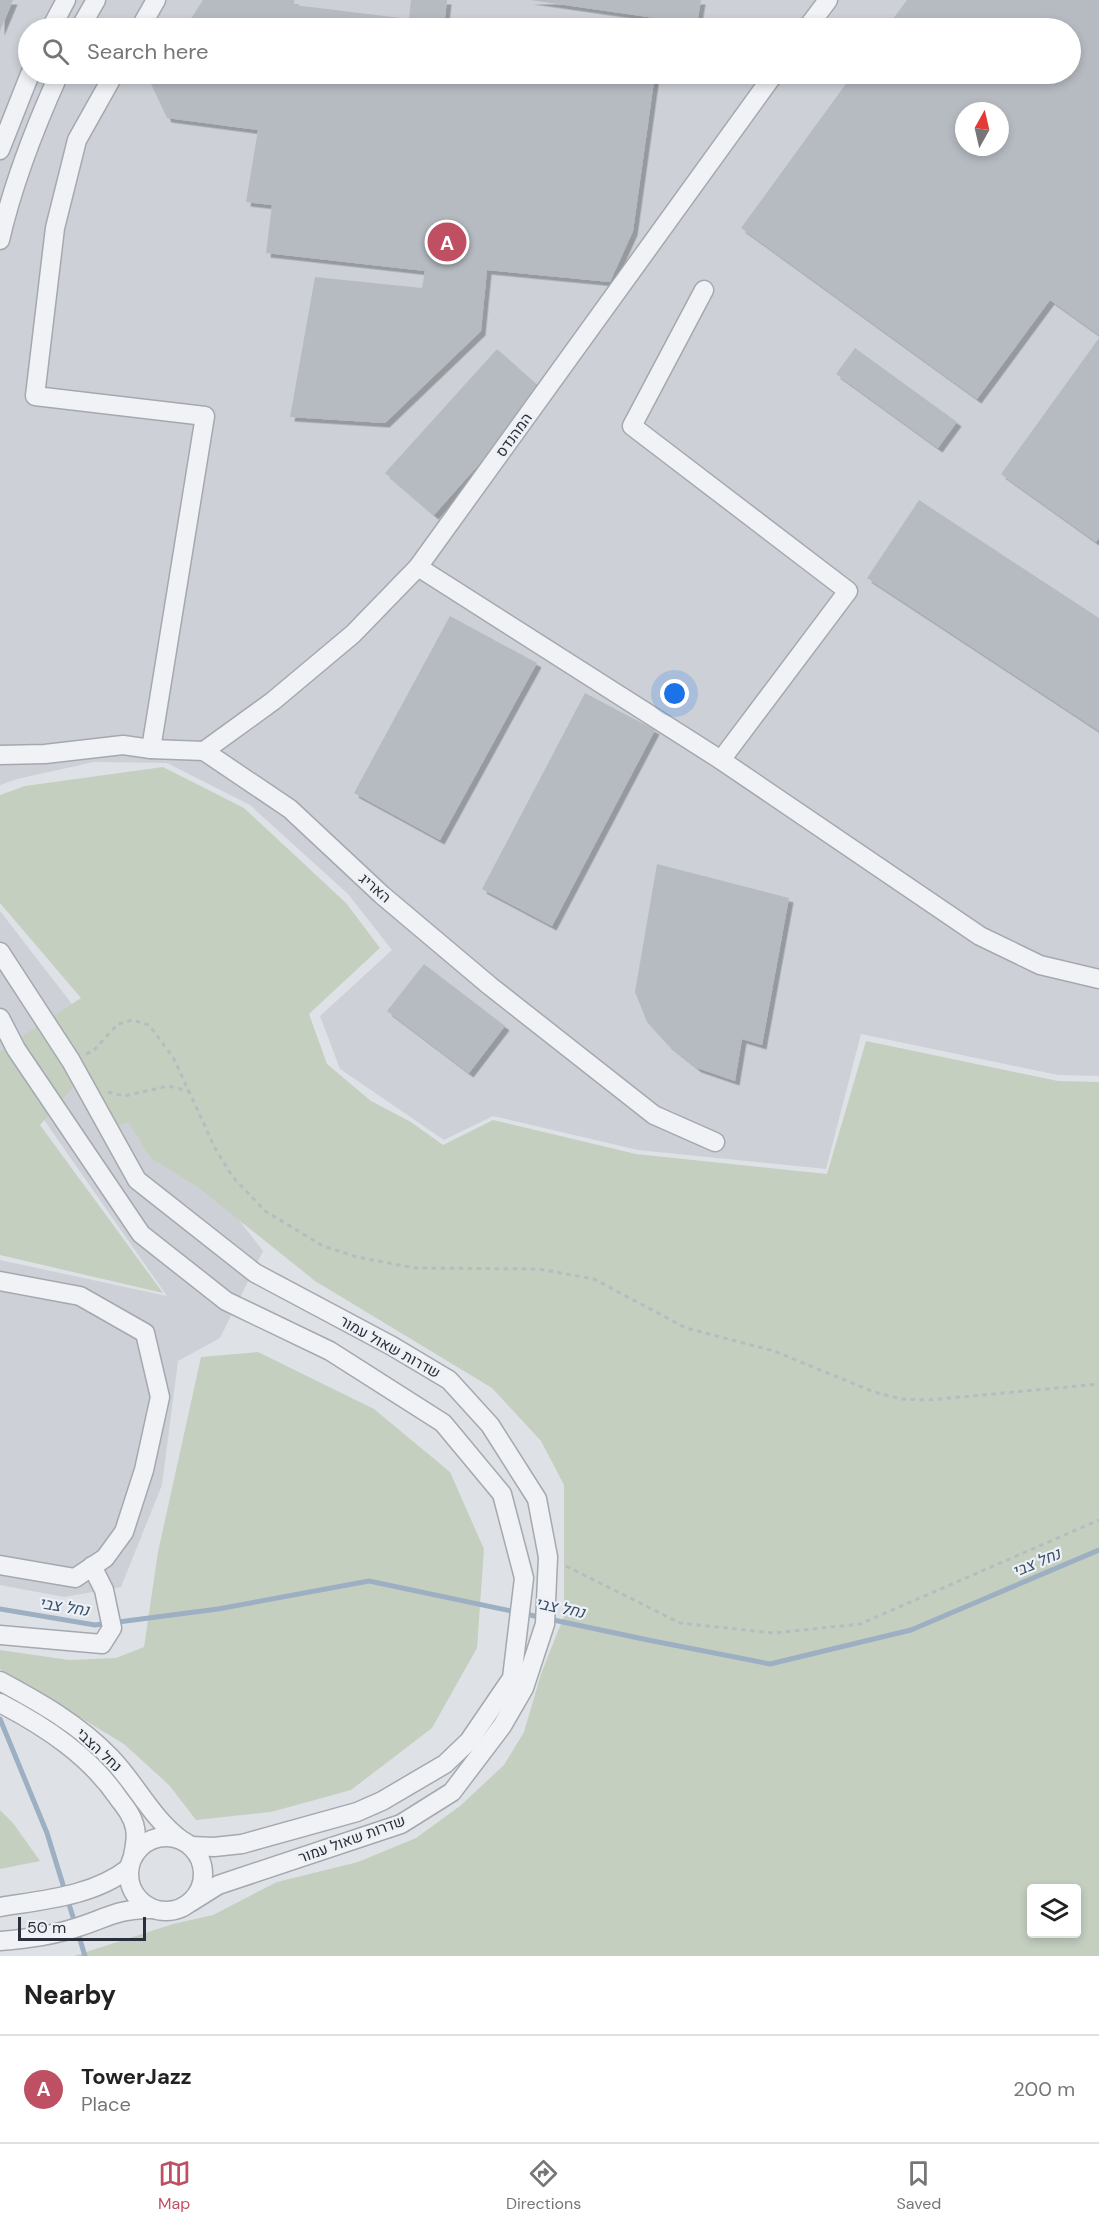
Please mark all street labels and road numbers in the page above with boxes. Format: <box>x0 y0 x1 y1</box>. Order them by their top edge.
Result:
street label: המהנדס <box>491 409 537 461</box>
street label: האריג <box>355 869 395 907</box>
street label: שדרות שאול עמור <box>336 1311 444 1383</box>
street label: נחל הצבי <box>72 1724 126 1776</box>
street label: שדרות שאול עמור <box>296 1810 408 1868</box>

